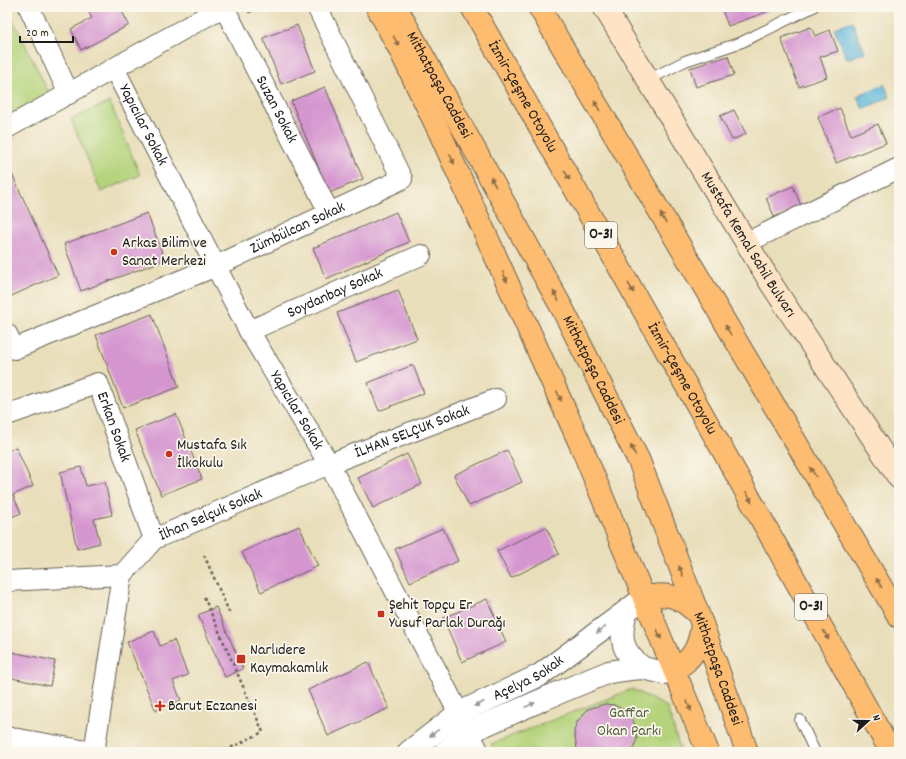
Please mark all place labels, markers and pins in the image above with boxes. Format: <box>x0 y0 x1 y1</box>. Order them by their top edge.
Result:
place label: Arkas Bilim ve Sanat Merkezi <box>122 232 207 273</box>
marker: Arkas Bilim ve Sanat Merkezi <box>109 247 119 257</box>
place label: Mustafa Sık İlkokulu <box>177 434 247 475</box>
marker: Mustafa Sık İlkokulu <box>164 449 174 459</box>
place label: Şehit Topçu Er Yusuf Parlak Durağı <box>389 594 506 635</box>
marker: Şehit Topçu Er Yusuf Parlak Durağı <box>376 609 386 619</box>
place label: Narlıdere Kaymakamlık <box>250 639 328 680</box>
marker: Narlıdere Kaymakamlık <box>235 653 247 665</box>
place label: Barut Eczanesi <box>168 695 257 718</box>
marker: Barut Eczanesi <box>155 701 165 711</box>

